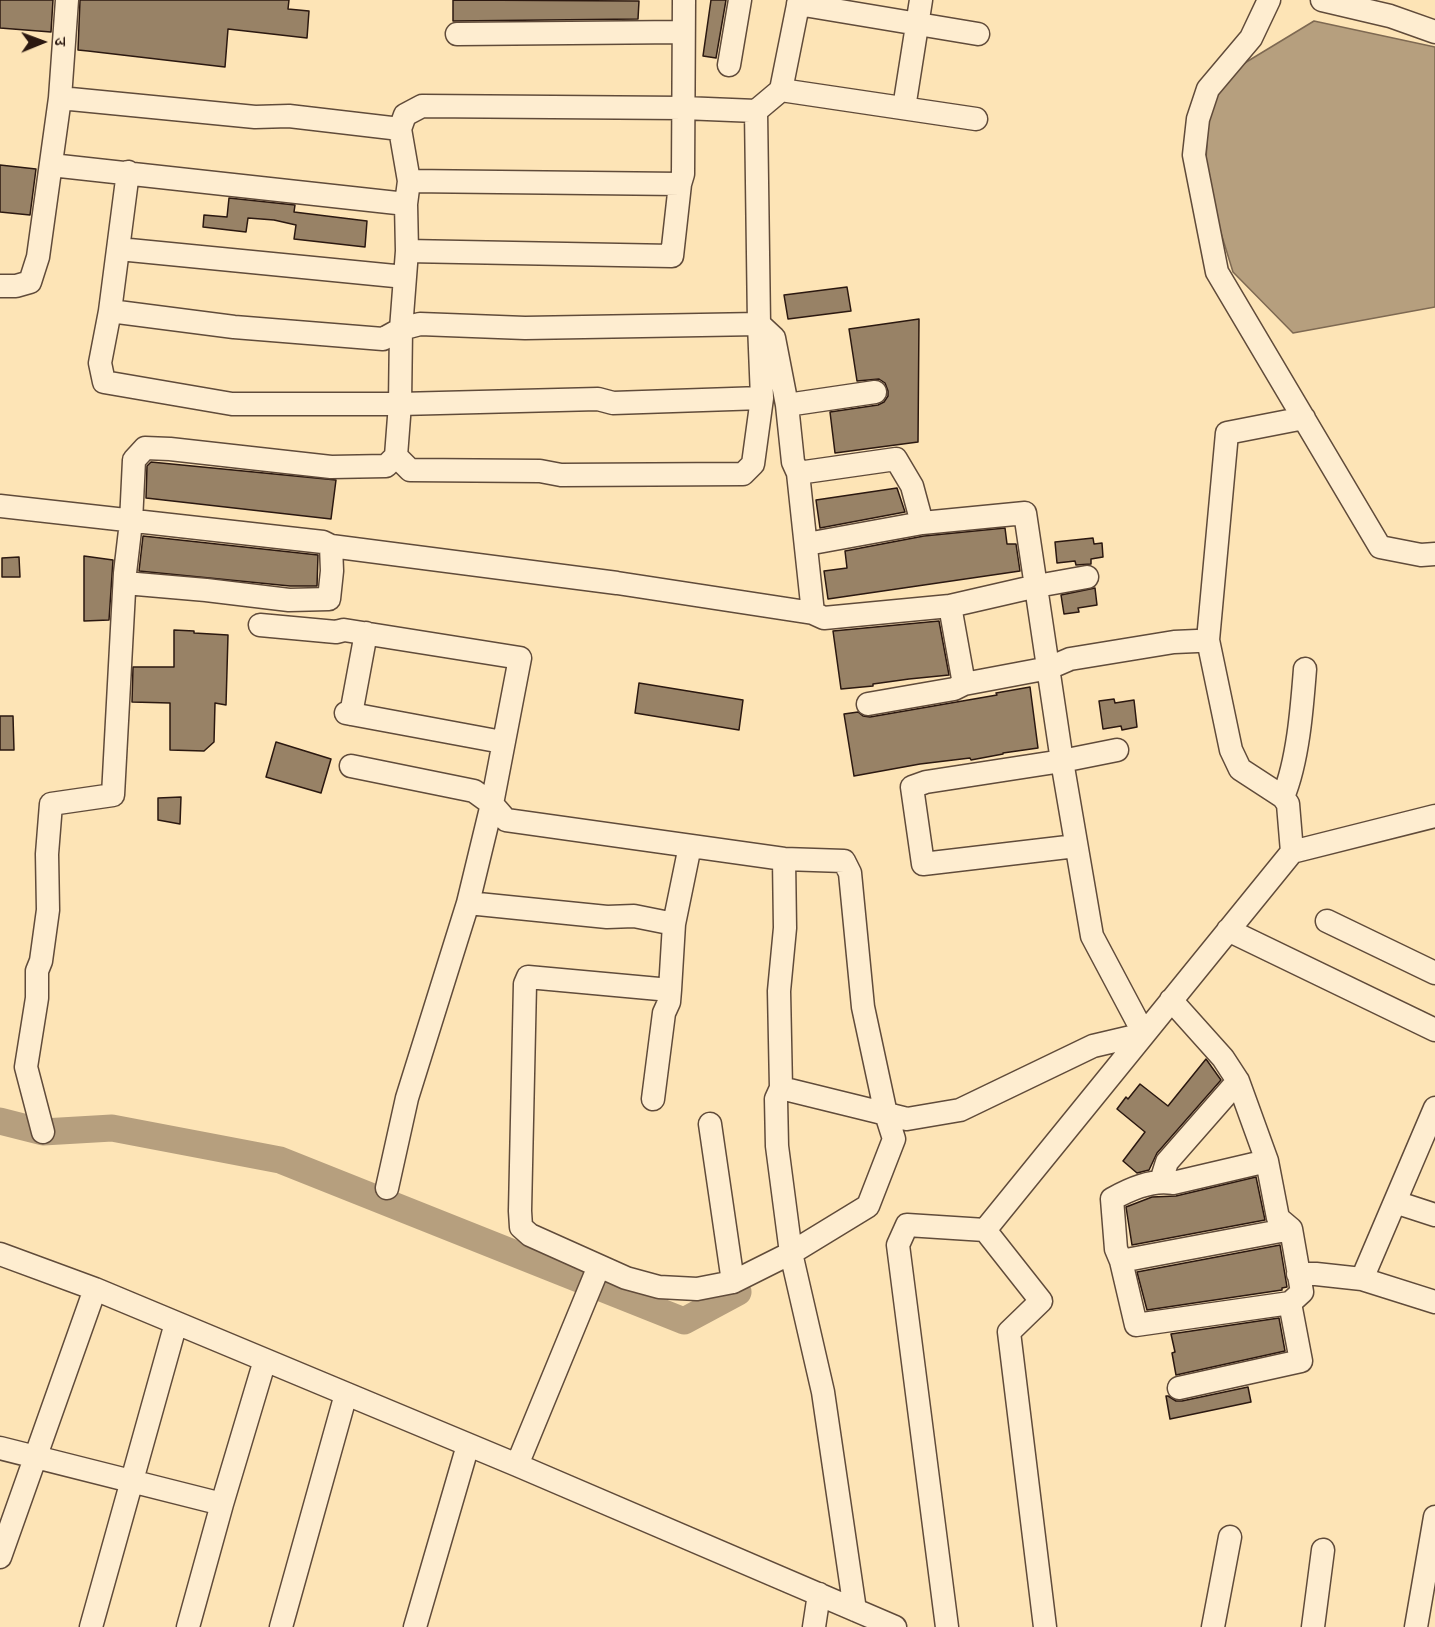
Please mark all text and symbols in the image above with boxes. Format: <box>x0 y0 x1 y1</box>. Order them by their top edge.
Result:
north arrow <box>12 12 72 72</box>
text: उ <box>50 37 71 46</box>

